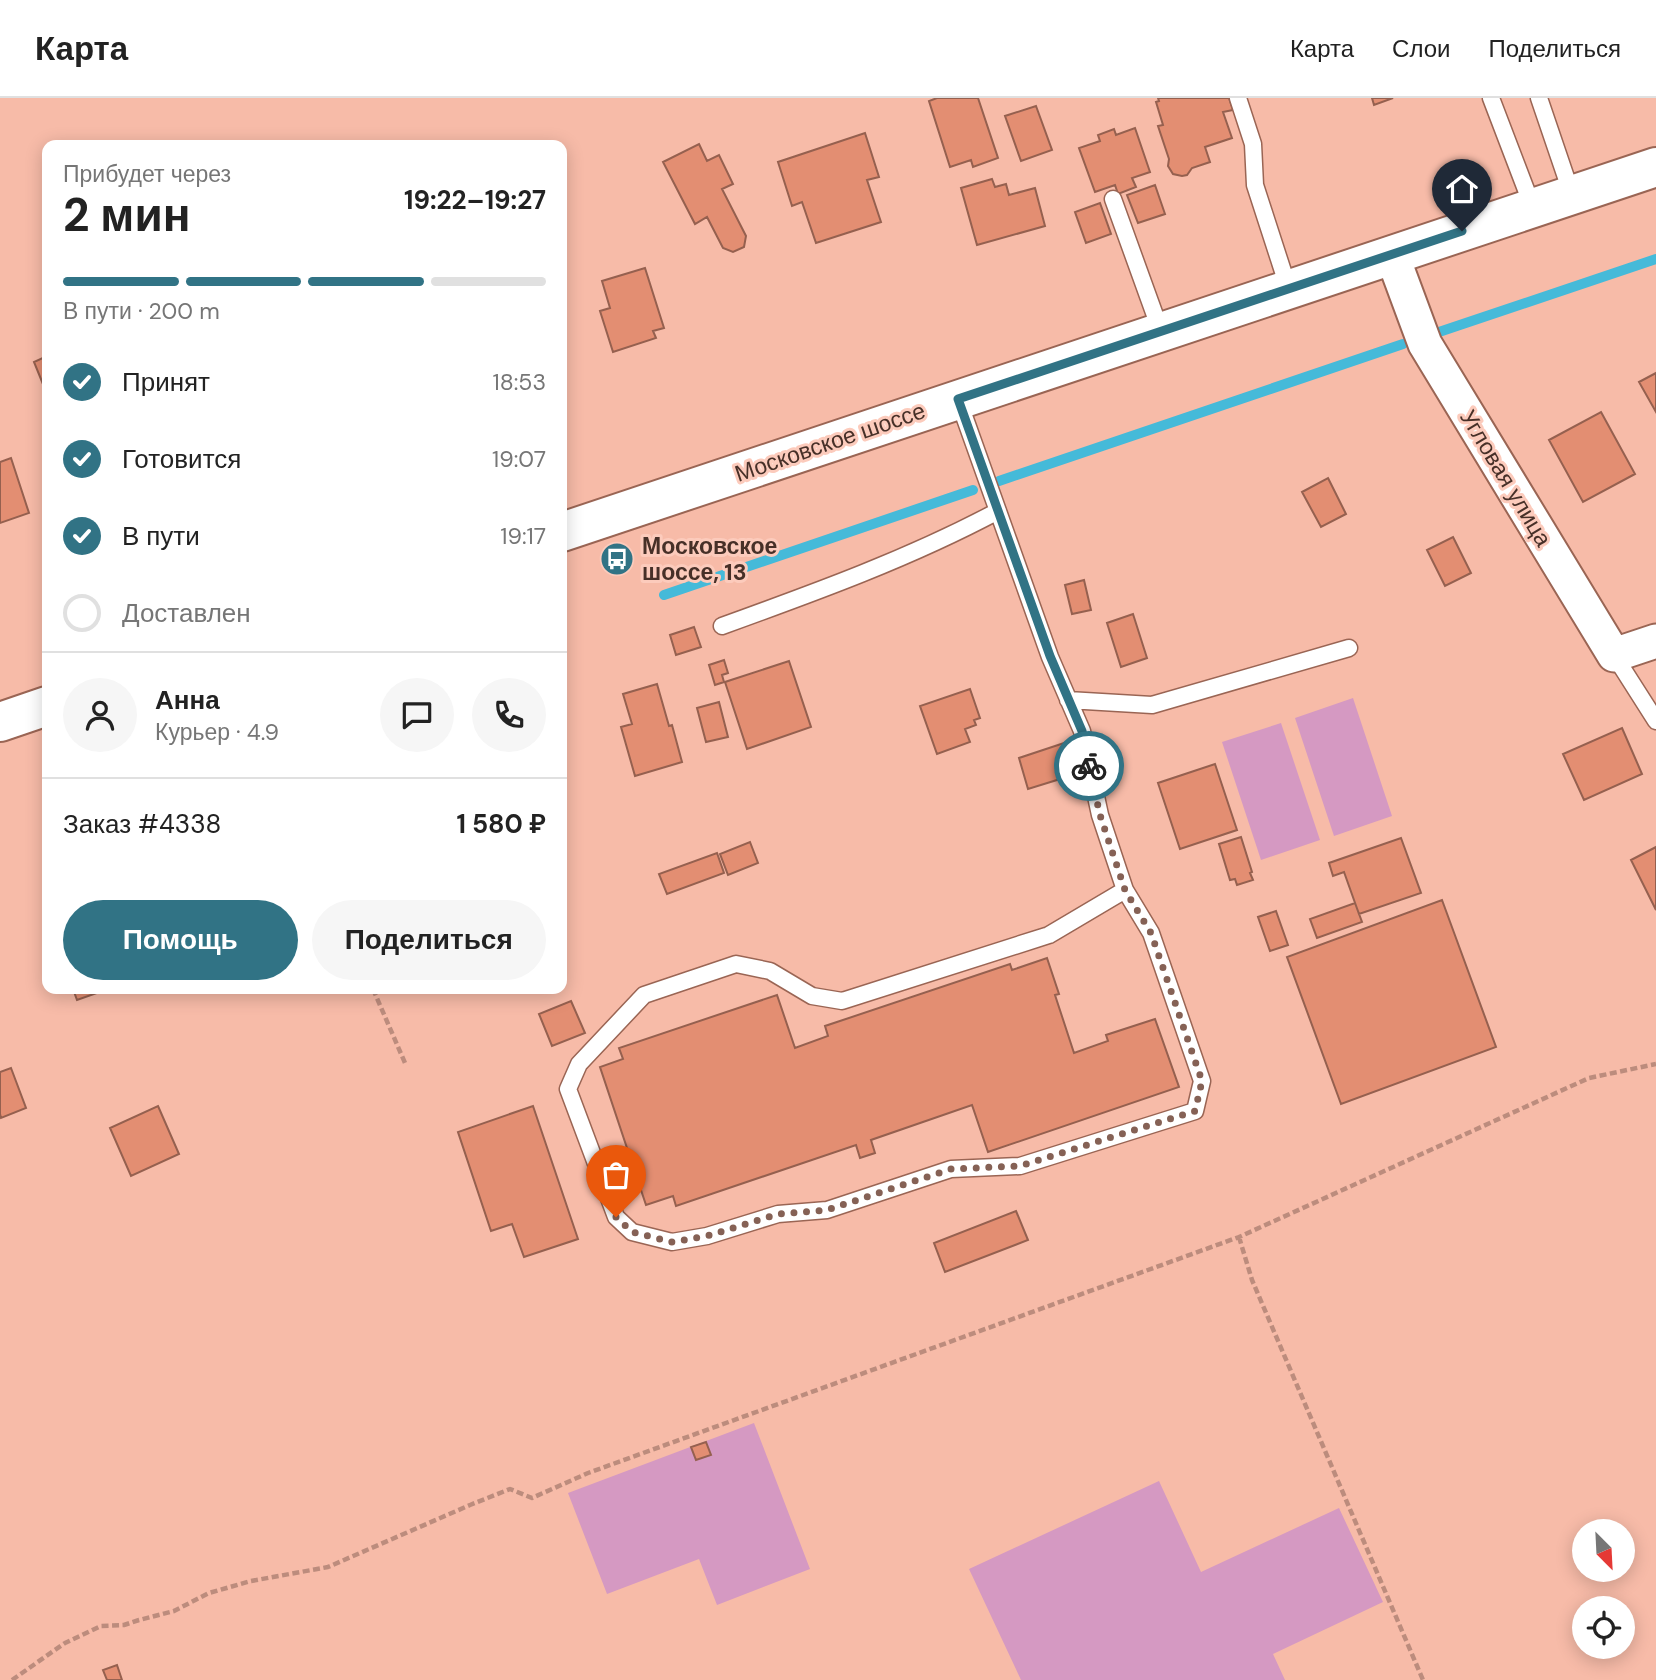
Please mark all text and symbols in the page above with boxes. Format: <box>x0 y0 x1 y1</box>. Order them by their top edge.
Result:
text: Карта <box>35 27 128 70</box>
text: Карта <box>1290 33 1354 64</box>
text: Слои <box>1392 33 1450 64</box>
text: Поделиться <box>1488 33 1621 64</box>
text: Прибудет через <box>63 159 231 189</box>
pin <box>1432 159 1492 231</box>
icon: home <box>1443 170 1481 208</box>
text: 19:22–19:27 <box>404 183 546 217</box>
text: 2 мин <box>63 185 190 245</box>
text: В пути · 200 m <box>63 296 220 326</box>
icon: check <box>63 363 101 401</box>
text: Принят <box>122 365 210 399</box>
text: 18:53 <box>493 367 546 397</box>
street label: Московское шоссе <box>731 395 929 489</box>
street label: Угловая улица <box>1453 404 1559 552</box>
icon: check <box>63 440 101 478</box>
text: Готовится <box>122 442 241 476</box>
text: 19:07 <box>492 444 546 474</box>
icon: check <box>63 517 101 555</box>
text: В пути <box>122 519 200 553</box>
text: 19:17 <box>500 521 546 551</box>
place label: Московское шоссе, 13 <box>642 531 777 587</box>
bus stop icon: Московское шоссе, 13 <box>598 540 636 578</box>
text: Доставлен <box>122 596 251 630</box>
button: person <box>63 678 137 752</box>
button: chat <box>380 678 454 752</box>
button: phone <box>472 678 546 752</box>
text: Анна <box>155 683 220 717</box>
text: Курьер · 4.9 <box>155 717 279 747</box>
courier <box>1054 731 1124 801</box>
icon: bike <box>1070 747 1108 785</box>
text: Заказ #4338 <box>63 807 221 841</box>
text: 1 580 ₽ <box>456 807 546 841</box>
button: Помощь <box>63 900 298 980</box>
button: Поделиться <box>312 900 546 980</box>
pin <box>586 1145 646 1217</box>
icon: bag <box>597 1156 635 1194</box>
north arrow <box>1572 1519 1634 1582</box>
map controls <box>1572 1519 1635 1659</box>
button: locate <box>1572 1596 1635 1659</box>

